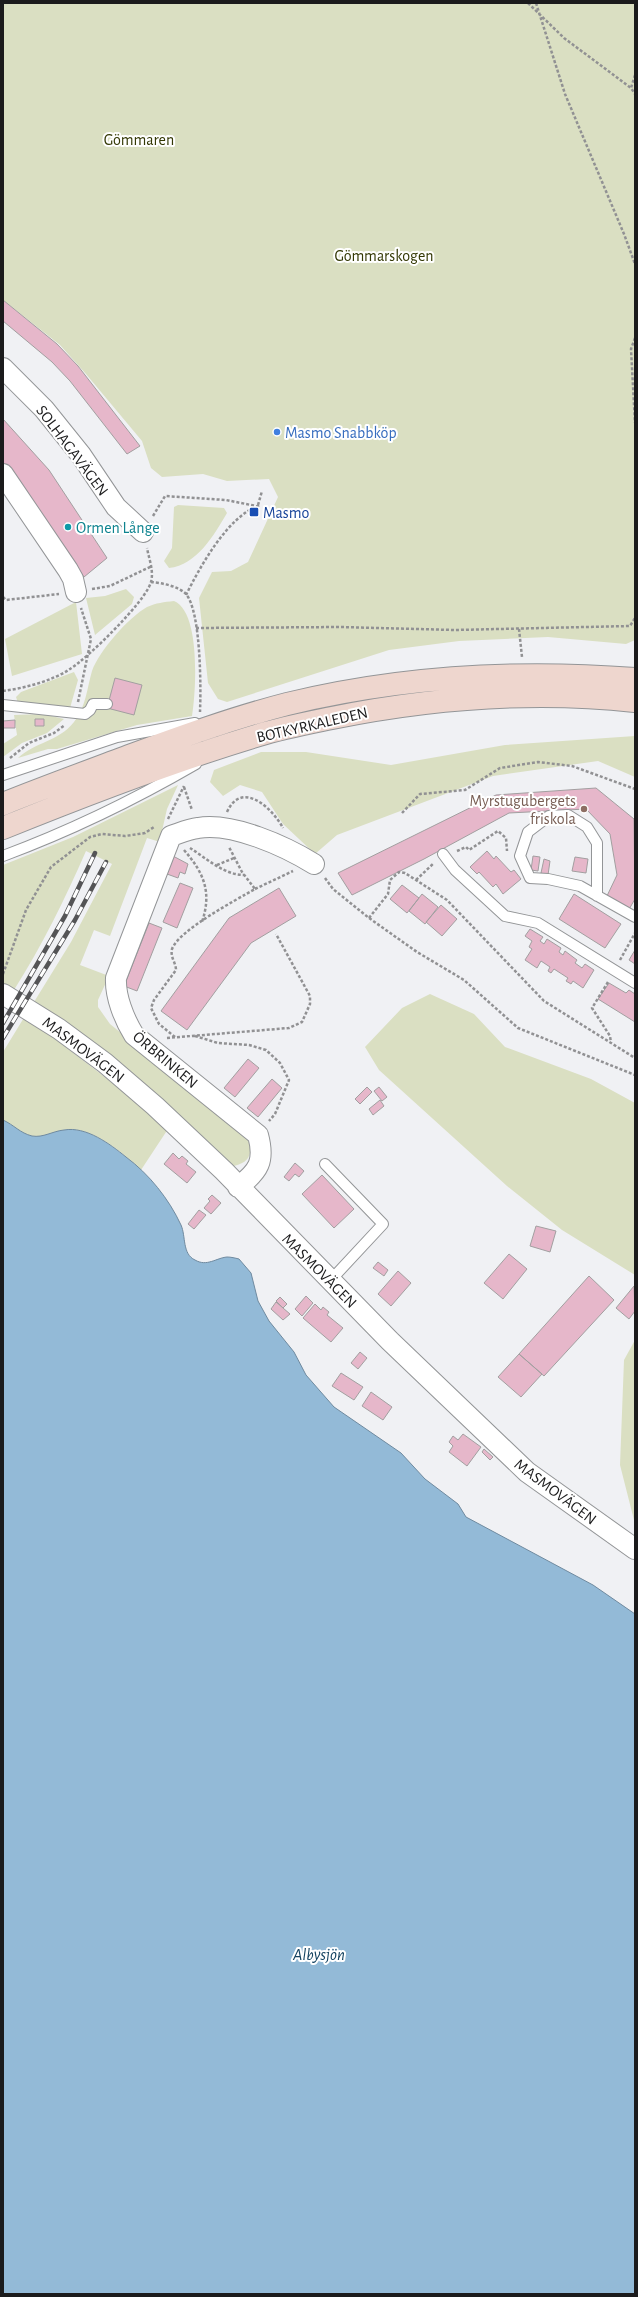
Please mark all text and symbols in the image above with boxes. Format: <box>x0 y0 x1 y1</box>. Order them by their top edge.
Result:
park label: Gömmaren <box>104 132 174 148</box>
park label: Gömmarskogen <box>334 248 434 264</box>
street label: SOLHAGAVÄGEN <box>33 401 113 499</box>
place label: Masmo Snabbköp <box>285 425 397 441</box>
marker: Masmo Snabbköp <box>272 427 282 437</box>
place label: Masmo <box>263 505 310 521</box>
marker: Masmo <box>248 506 260 518</box>
place label: Ormen Långe <box>76 520 160 536</box>
marker: Ormen Långe <box>63 522 73 532</box>
street label: BOTKYRKALEDEN <box>255 704 369 746</box>
place label: Myrstugubergets friskola <box>470 793 576 827</box>
marker: Myrstugubergets friskola <box>579 804 589 814</box>
street label: MASMOVÄGEN <box>39 1012 129 1086</box>
street label: ÖRBRINKEN <box>130 1027 202 1091</box>
street label: MASMOVÄGEN <box>279 1229 361 1311</box>
street label: MASMOVÄGEN <box>511 1454 601 1528</box>
water label: Albysjön <box>292 1946 345 1964</box>

